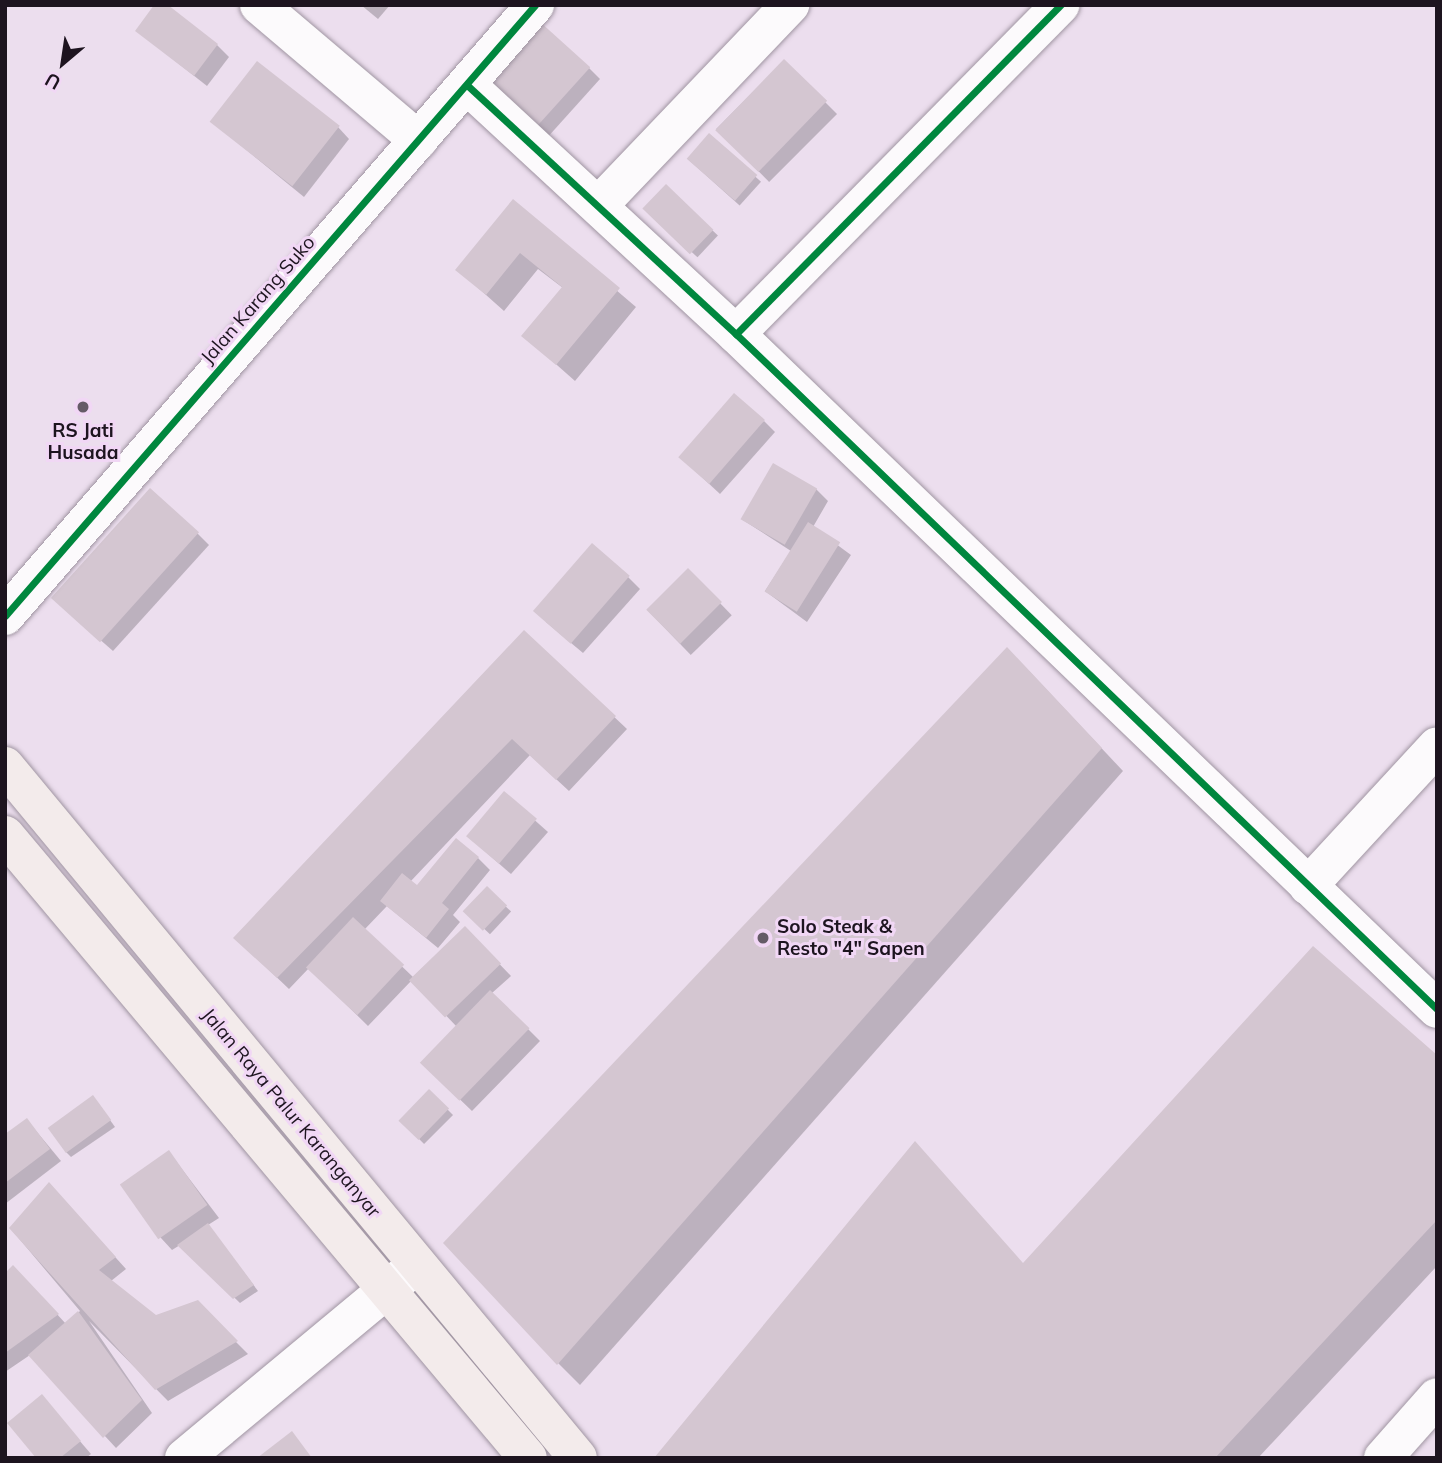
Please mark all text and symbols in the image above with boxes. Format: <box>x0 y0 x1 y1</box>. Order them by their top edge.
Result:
north arrow <box>28 28 98 98</box>
text: U <box>41 67 65 95</box>
street label: Jalan Karang Suko <box>196 231 320 369</box>
marker: RS Jati Husada <box>73 397 93 417</box>
place label: RS Jati Husada <box>48 420 118 464</box>
place label: Solo Steak & Resto "4" Sapen <box>777 916 925 960</box>
marker: Solo Steak & Resto "4" Sapen <box>755 930 771 946</box>
street label: Jalan Raya Palur Karanganyar <box>197 1004 385 1222</box>

